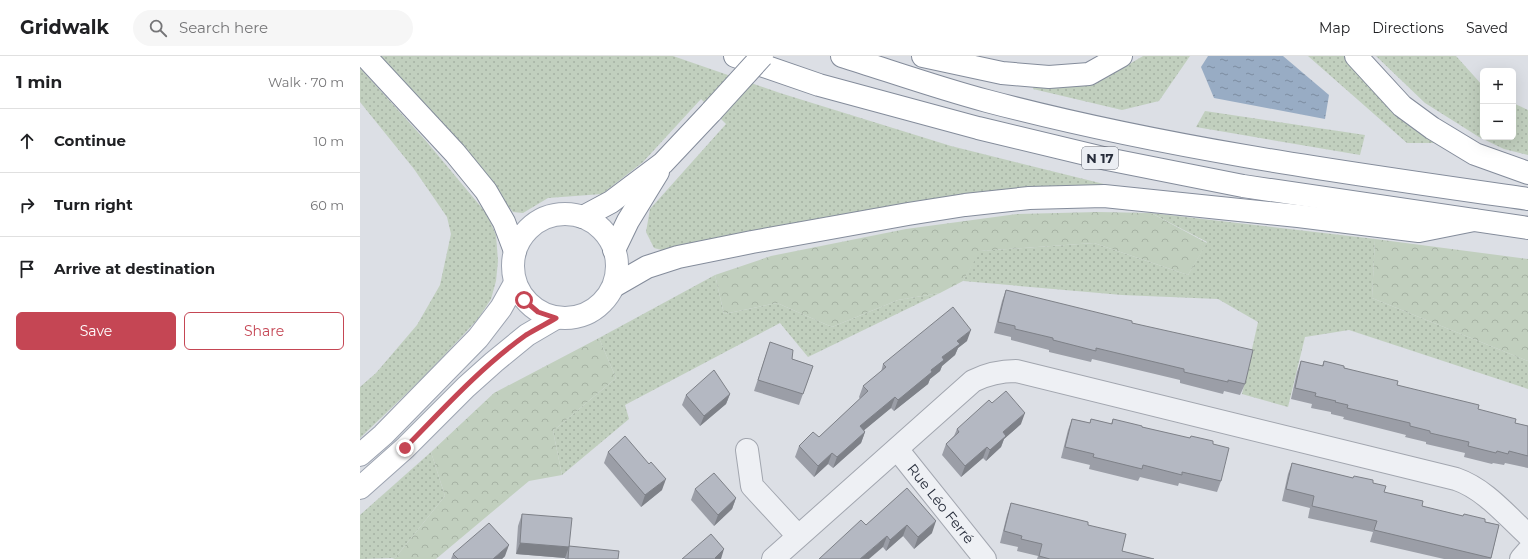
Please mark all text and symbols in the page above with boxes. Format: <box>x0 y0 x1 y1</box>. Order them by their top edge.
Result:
search box <box>133 10 413 46</box>
text: Gridwalk <box>20 16 109 39</box>
icon: search <box>147 17 169 39</box>
text: Search here <box>179 18 268 37</box>
text: Map <box>1319 19 1350 37</box>
text: Directions <box>1372 19 1444 37</box>
text: Saved <box>1466 19 1508 37</box>
map controls <box>1480 68 1516 140</box>
button: + <box>1480 68 1516 104</box>
text: 1 min <box>16 72 62 92</box>
text: Walk · 70 m <box>268 74 344 90</box>
button: − <box>1480 104 1516 140</box>
icon: ahead <box>16 130 38 152</box>
text: Continue <box>54 131 126 150</box>
text: 10 m <box>314 133 344 149</box>
road number: N 17 <box>1082 147 1118 169</box>
icon: right <box>16 194 38 216</box>
text: Turn right <box>54 195 133 214</box>
text: 60 m <box>310 197 344 213</box>
icon: arrive <box>16 258 38 280</box>
text: Arrive at destination <box>54 259 215 278</box>
route start <box>515 291 533 309</box>
button: Save <box>16 312 176 350</box>
button: Share <box>184 312 344 350</box>
route end <box>396 439 414 457</box>
street label: Rue Léo Ferré <box>903 460 978 547</box>

